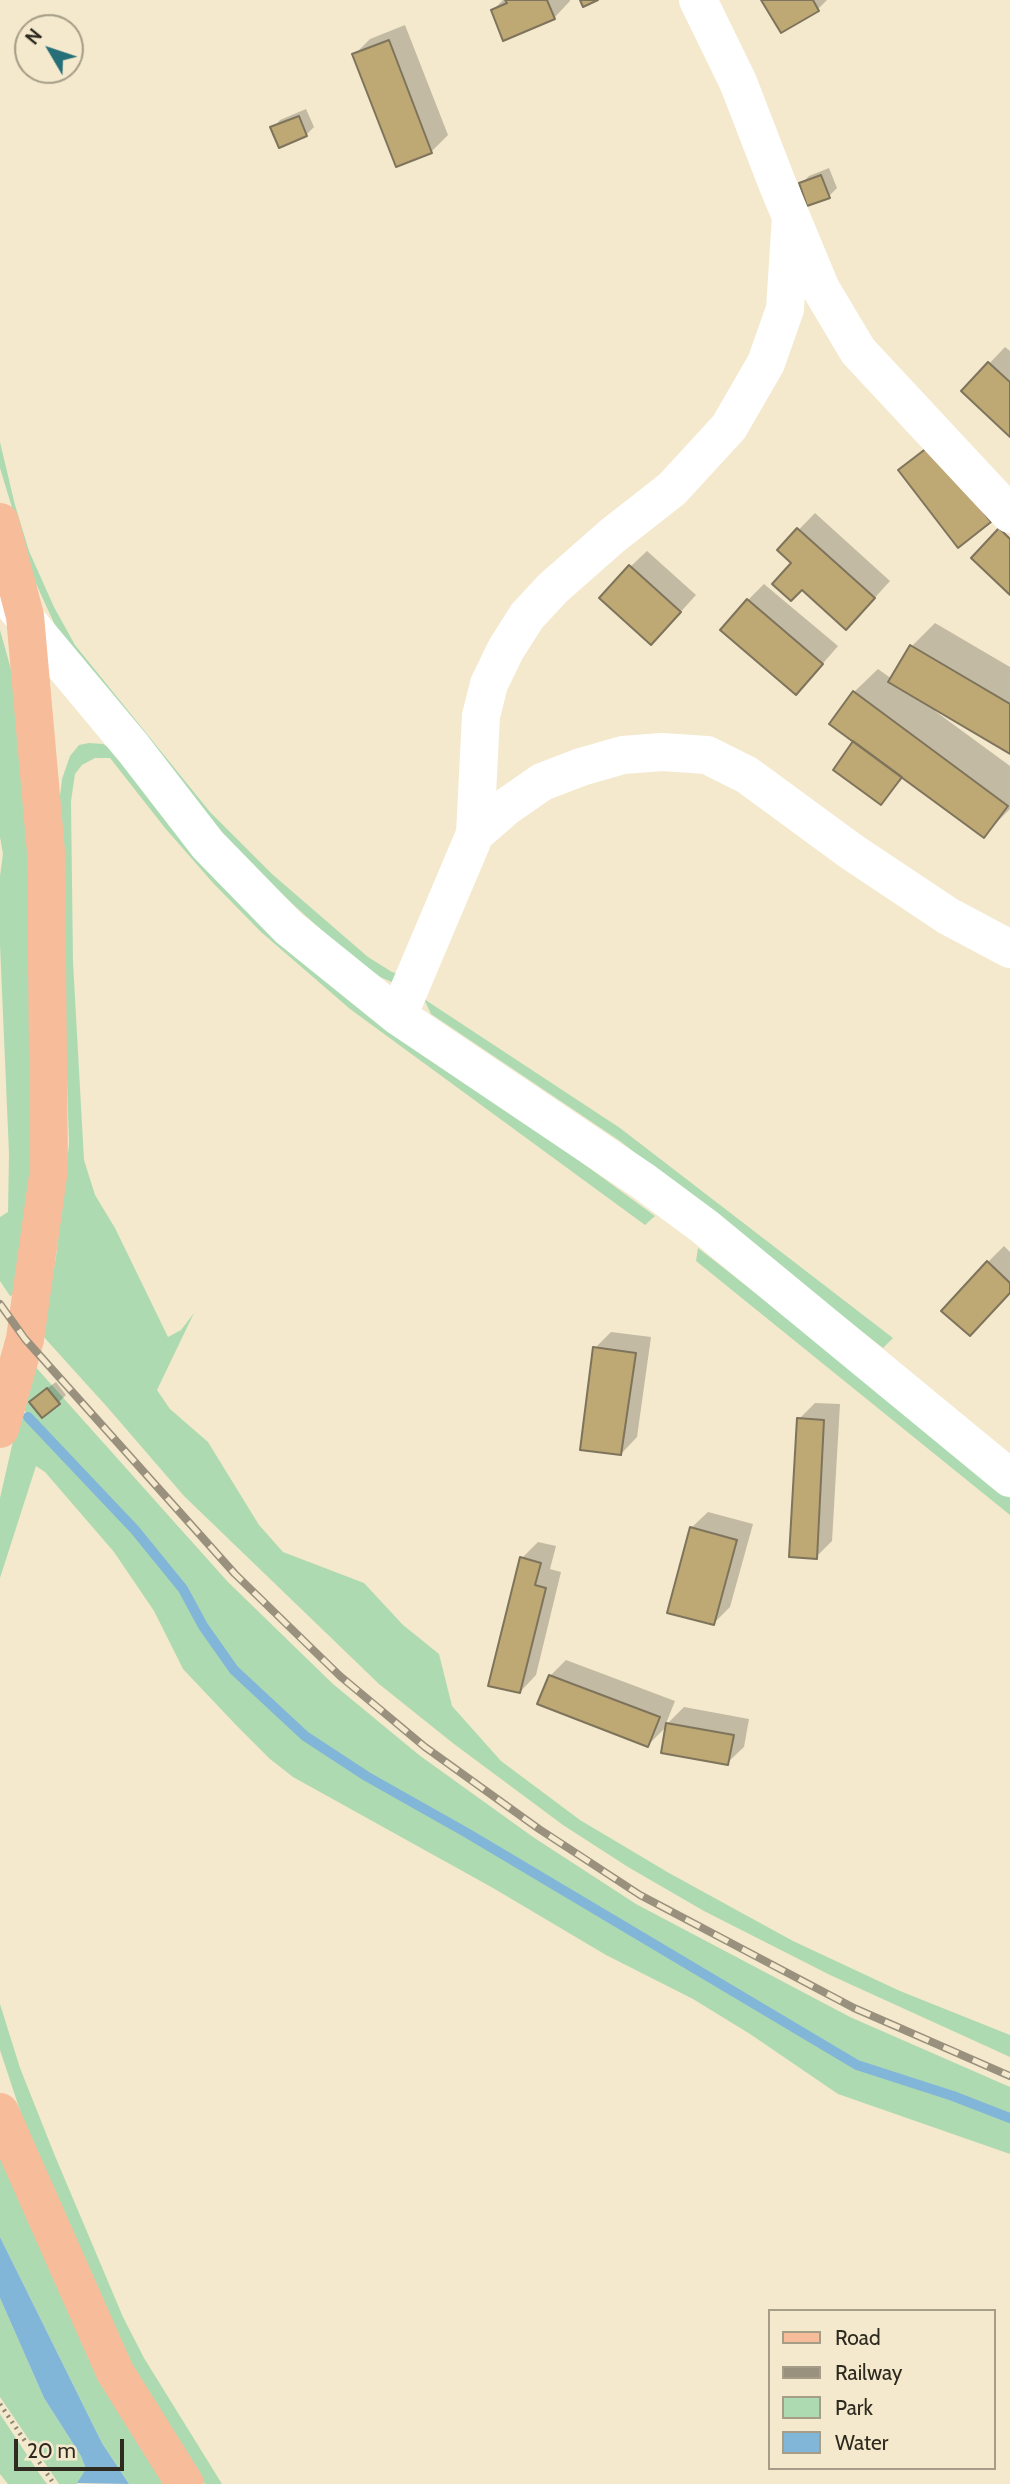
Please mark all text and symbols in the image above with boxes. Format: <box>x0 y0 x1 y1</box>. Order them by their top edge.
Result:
north arrow <box>14 14 84 84</box>
text: N <box>21 24 47 49</box>
legend <box>768 2309 996 2470</box>
text: Road <box>835 2325 881 2350</box>
text: Railway <box>835 2360 902 2385</box>
text: Park <box>835 2395 873 2420</box>
scale bar <box>18 2424 128 2468</box>
text: Water <box>835 2430 888 2455</box>
text: 20 m <box>27 2438 76 2463</box>

